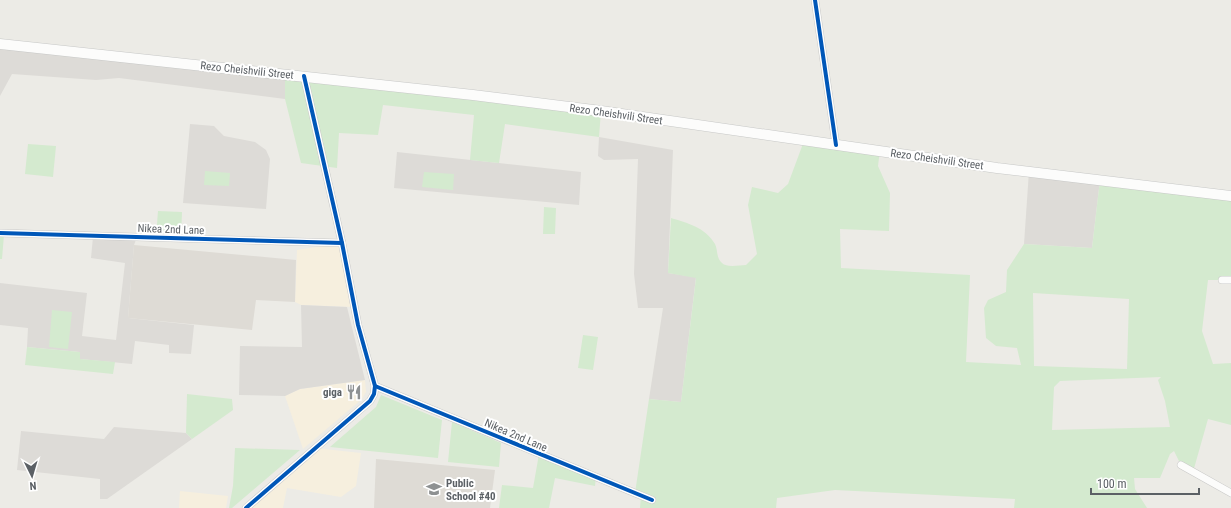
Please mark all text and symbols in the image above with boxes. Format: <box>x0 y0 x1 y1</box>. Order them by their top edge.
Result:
street label: Rezo Cheishvili Street <box>200 59 294 82</box>
street label: Rezo Cheishvili Street <box>569 102 663 127</box>
street label: Rezo Cheishvili Street <box>890 147 984 172</box>
street label: Nikea 2nd Lane <box>137 222 205 237</box>
restaurant icon: giga <box>345 383 363 401</box>
place label: giga <box>323 386 342 399</box>
street label: Nikea 2nd Lane <box>482 416 549 455</box>
north arrow <box>12 456 52 496</box>
scale bar <box>1091 470 1199 496</box>
place label: Public School #40 <box>446 477 496 503</box>
text: 100 m <box>1097 477 1127 491</box>
text: N <box>29 479 37 492</box>
school or university icon: Public School #40 <box>425 480 443 498</box>

